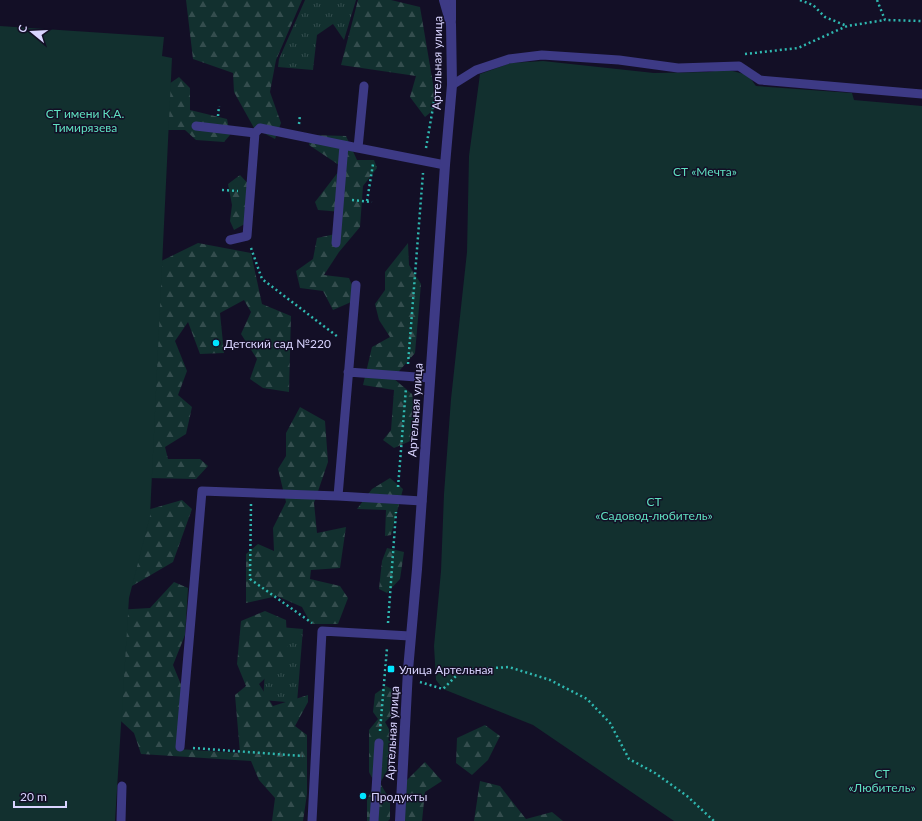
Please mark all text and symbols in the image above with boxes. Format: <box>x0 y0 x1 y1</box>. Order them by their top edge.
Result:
north arrow <box>12 12 52 52</box>
street label: Артельная улица <box>429 16 445 110</box>
text: С <box>15 23 30 34</box>
park label: СТ имени К.А. Тимирязева <box>46 106 124 135</box>
park label: СТ «Мечта» <box>673 164 737 179</box>
place label: Детский сад №220 <box>224 336 331 351</box>
marker: Детский сад №220 <box>211 338 221 348</box>
street label: Артельная улица <box>404 363 426 457</box>
park label: СТ «Садовод-любитель» <box>595 494 713 523</box>
place label: Улица Артельная <box>399 662 493 677</box>
marker: Улица Артельная <box>386 664 396 674</box>
street label: Артельная улица <box>382 686 402 780</box>
park label: СТ «Любитель» <box>848 766 916 795</box>
scale bar <box>14 783 66 809</box>
text: 20 m <box>20 789 47 804</box>
place label: Продукты <box>371 789 427 804</box>
marker: Продукты <box>358 791 368 801</box>

